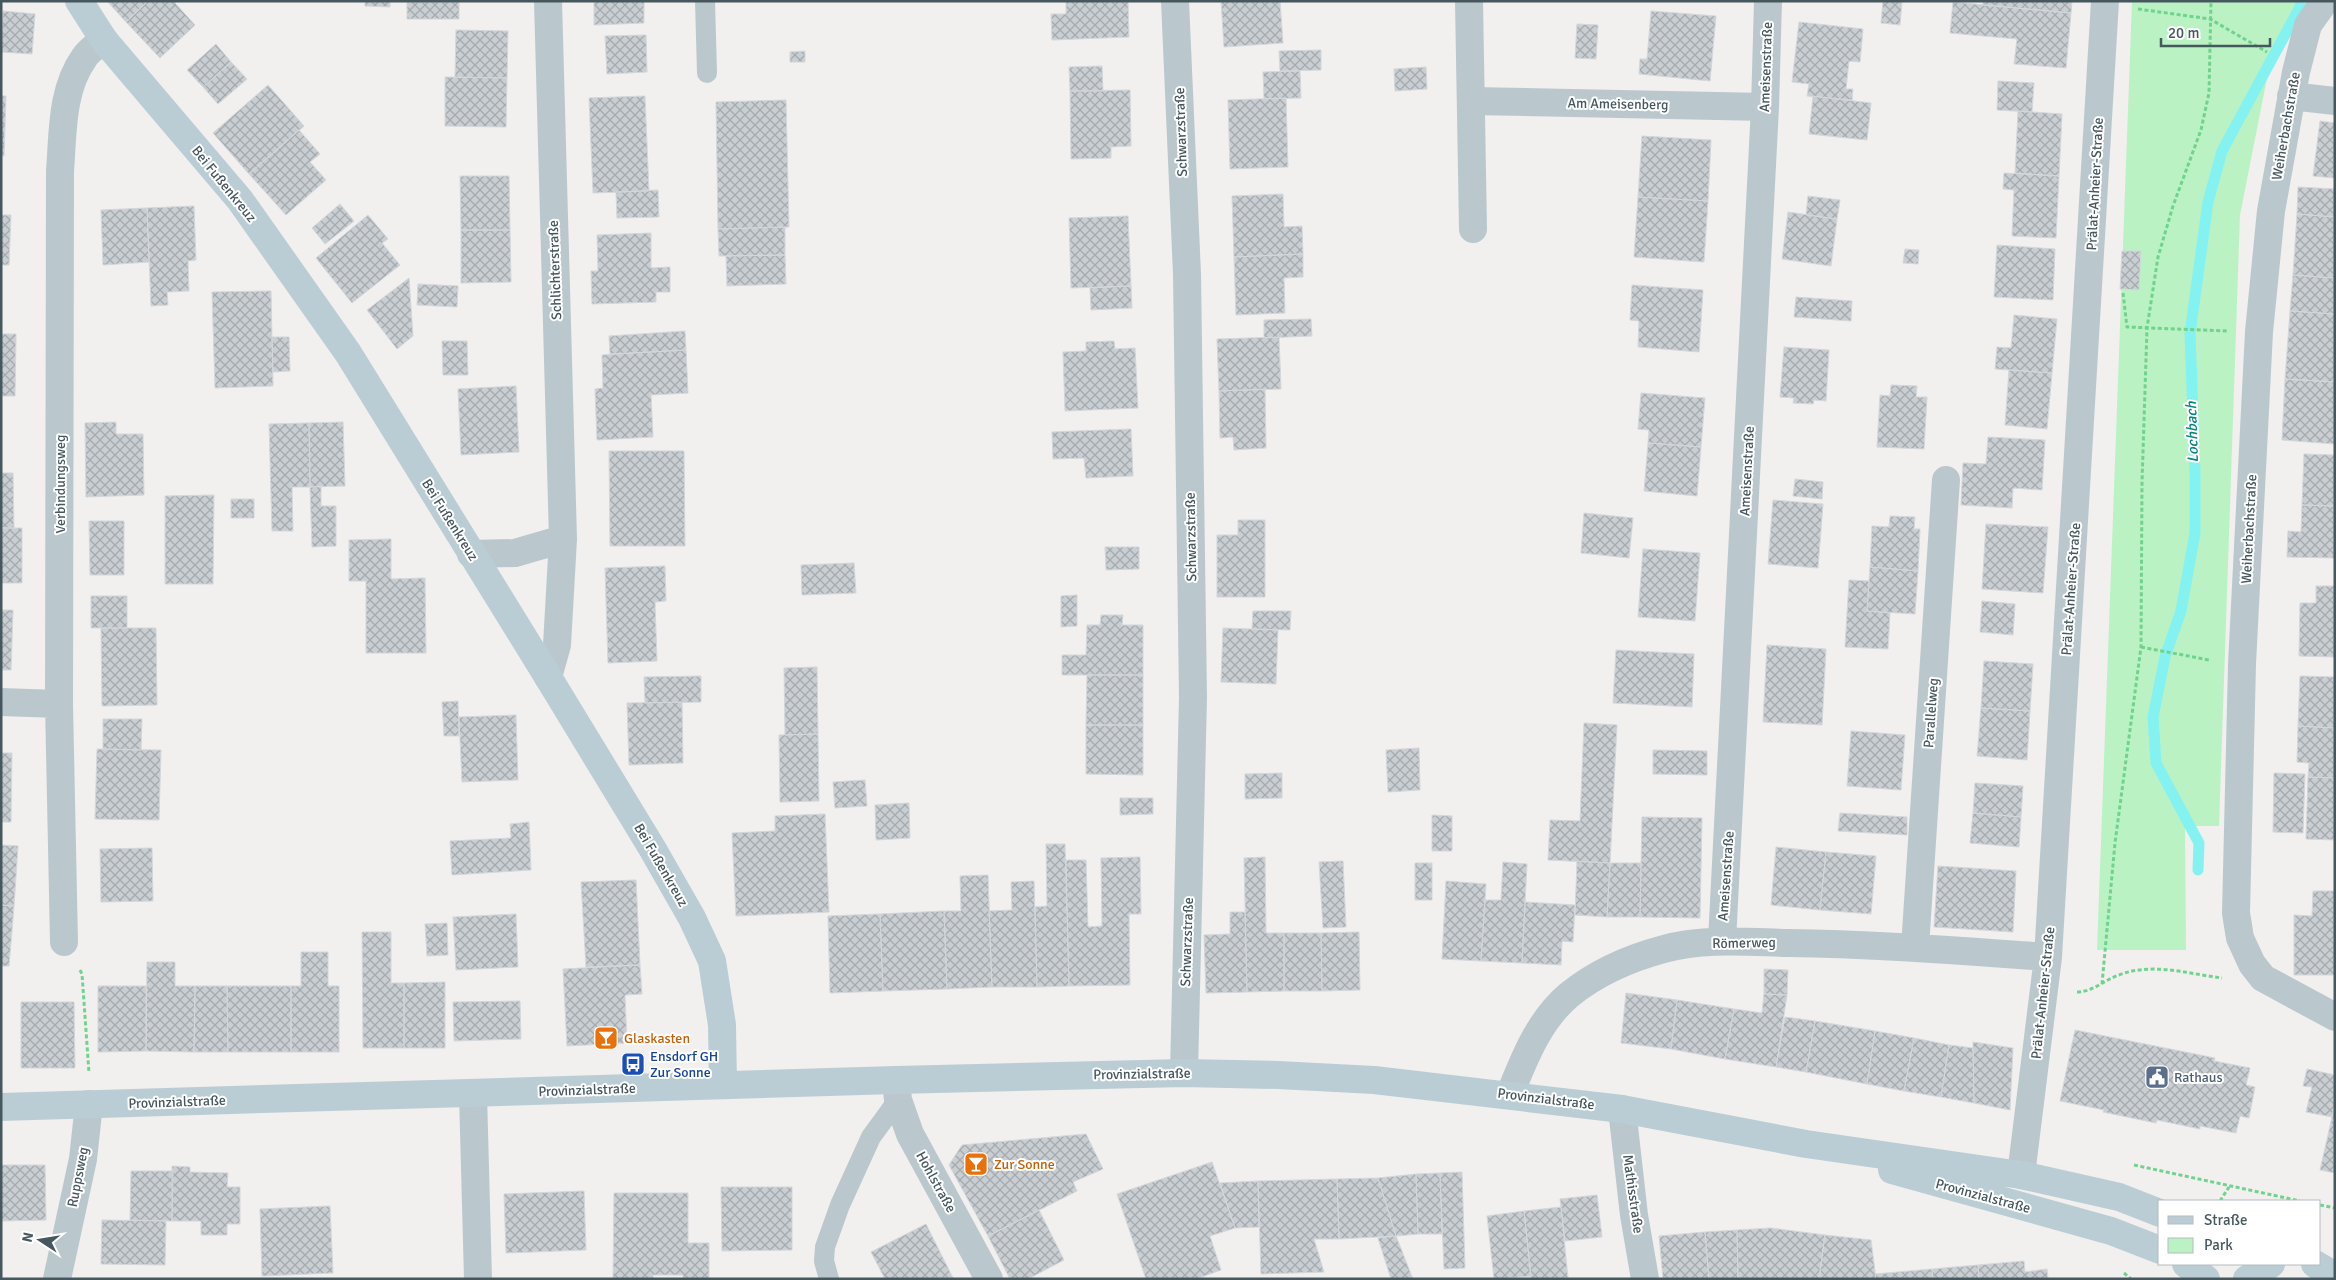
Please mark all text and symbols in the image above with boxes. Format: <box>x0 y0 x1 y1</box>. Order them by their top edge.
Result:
scale bar <box>2161 15 2270 47</box>
street label: Ameisenstraße <box>1756 22 1776 112</box>
text: 20 m <box>2168 24 2199 42</box>
street label: Weiherbachstraße <box>2268 71 2304 181</box>
street label: Schwarzstraße <box>1171 87 1191 177</box>
street label: Am Ameisenberg <box>1567 95 1669 113</box>
street label: Prälat-Anheier-Straße <box>2083 117 2107 251</box>
street label: Bei Fußenkreuz <box>188 142 260 226</box>
street label: Schlichterstraße <box>545 220 565 320</box>
water label: Lochbach <box>2182 400 2202 463</box>
street label: Ameisenstraße <box>1736 425 1758 517</box>
street label: Verbindungsweg <box>52 435 69 533</box>
street label: Weiherbachstraße <box>2238 474 2260 584</box>
street label: Bei Fußenkreuz <box>418 476 482 564</box>
street label: Schwarzstraße <box>1182 492 1200 582</box>
street label: Prälat-Anheier-Straße <box>2058 522 2084 656</box>
street label: Parallelweg <box>1920 677 1942 749</box>
street label: Bei Fußenkreuz <box>630 820 692 910</box>
street label: Ameisenstraße <box>1714 830 1738 922</box>
street label: Schwarzstraße <box>1177 897 1197 987</box>
street label: Prälat-Anheier-Straße <box>2028 926 2058 1060</box>
street label: Römerweg <box>1712 934 1776 952</box>
bar icon: Glaskasten <box>593 1025 619 1051</box>
place label: Glaskasten <box>624 1030 690 1047</box>
place label: Ensdorf GH Zur Sonne <box>650 1048 718 1081</box>
bus stop icon: Ensdorf GH Zur Sonne <box>620 1051 646 1077</box>
public building icon: Rathaus <box>2144 1064 2170 1090</box>
street label: Provinzialstraße <box>1093 1065 1191 1083</box>
place label: Rathaus <box>2174 1069 2223 1086</box>
street label: Provinzialstraße <box>538 1080 636 1100</box>
street label: Provinzialstraße <box>1497 1085 1595 1113</box>
street label: Provinzialstraße <box>128 1092 226 1112</box>
street label: Ruppsweg <box>64 1145 92 1209</box>
street label: Hohlstraße <box>912 1148 960 1216</box>
bar icon: Zur Sonne <box>963 1151 989 1177</box>
street label: Mathisstraße <box>1619 1153 1647 1235</box>
place label: Zur Sonne <box>994 1156 1055 1173</box>
street label: Provinzialstraße <box>1934 1175 2032 1217</box>
legend <box>2158 1200 2321 1265</box>
text: Straße <box>2204 1211 2248 1229</box>
north arrow <box>15 1215 65 1265</box>
text: N <box>18 1231 37 1244</box>
text: Park <box>2204 1236 2233 1254</box>

